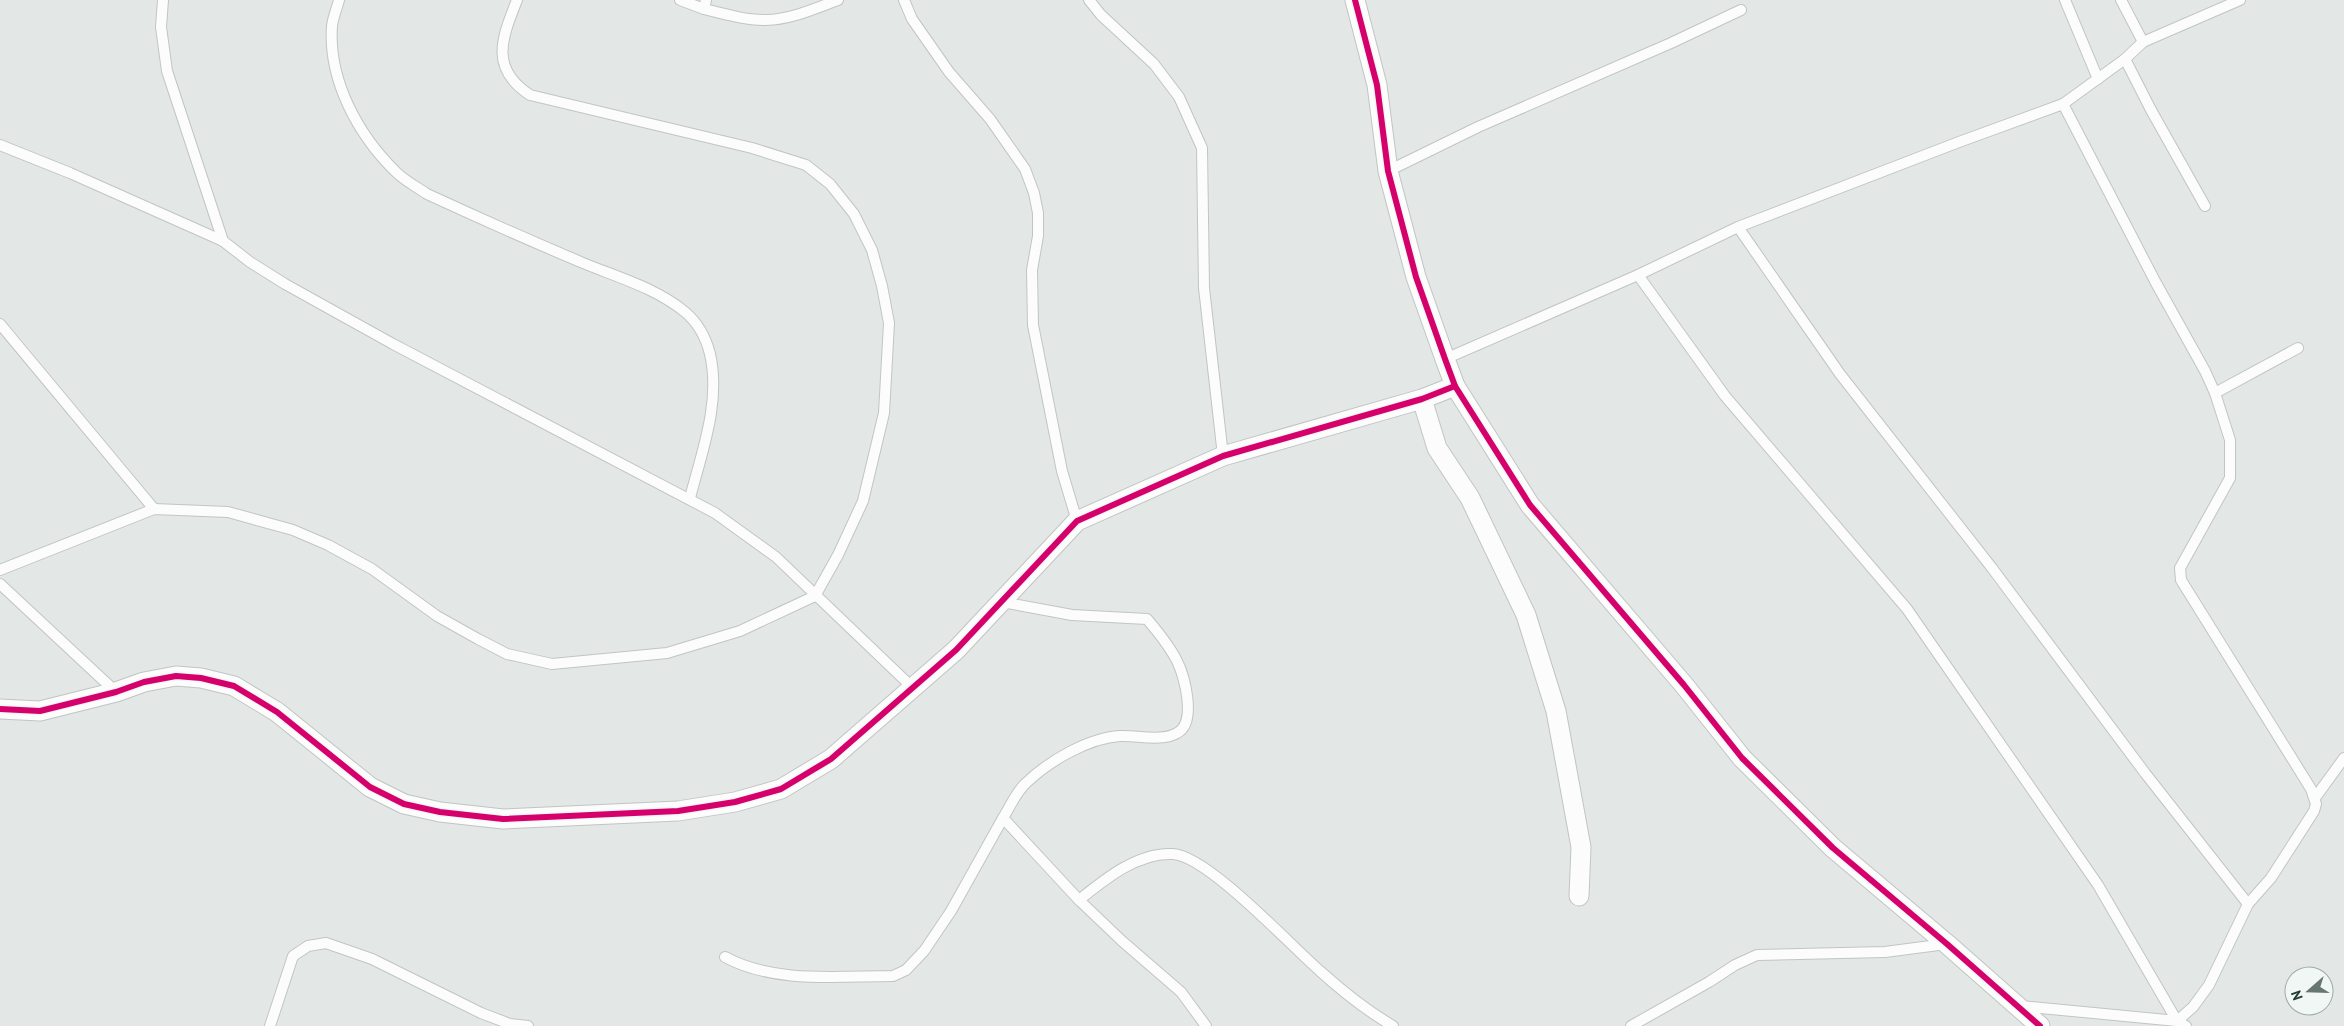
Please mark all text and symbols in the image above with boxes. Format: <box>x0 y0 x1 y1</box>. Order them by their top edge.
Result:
north arrow <box>2284 966 2334 1016</box>
text: N <box>2287 988 2307 1003</box>

